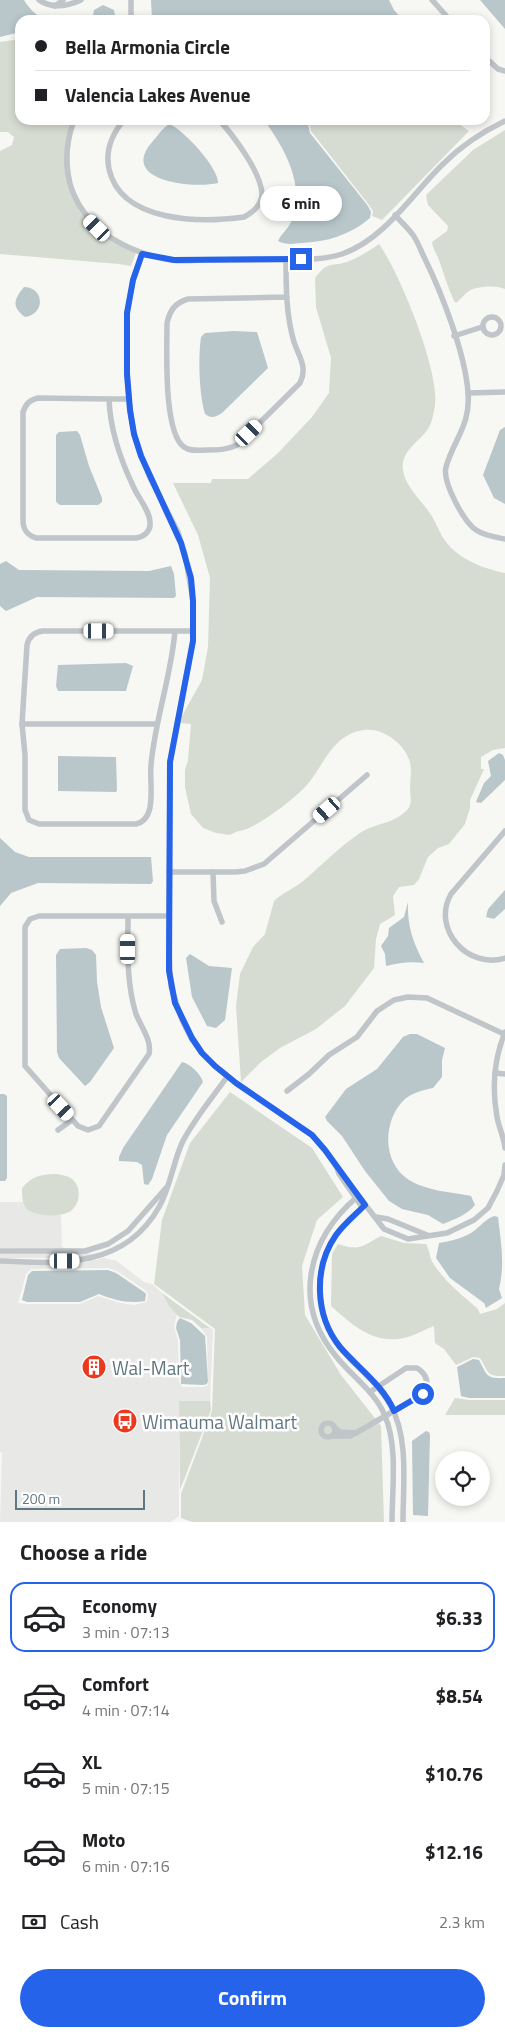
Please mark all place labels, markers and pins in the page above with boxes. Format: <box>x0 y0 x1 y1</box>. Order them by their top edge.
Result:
place label: Wal-Mart <box>112 1353 190 1382</box>
building icon: Wal-Mart <box>81 1354 107 1380</box>
place label: Wimauma Walmart <box>142 1407 298 1436</box>
bus stop icon: Wimauma Walmart <box>112 1408 138 1434</box>

